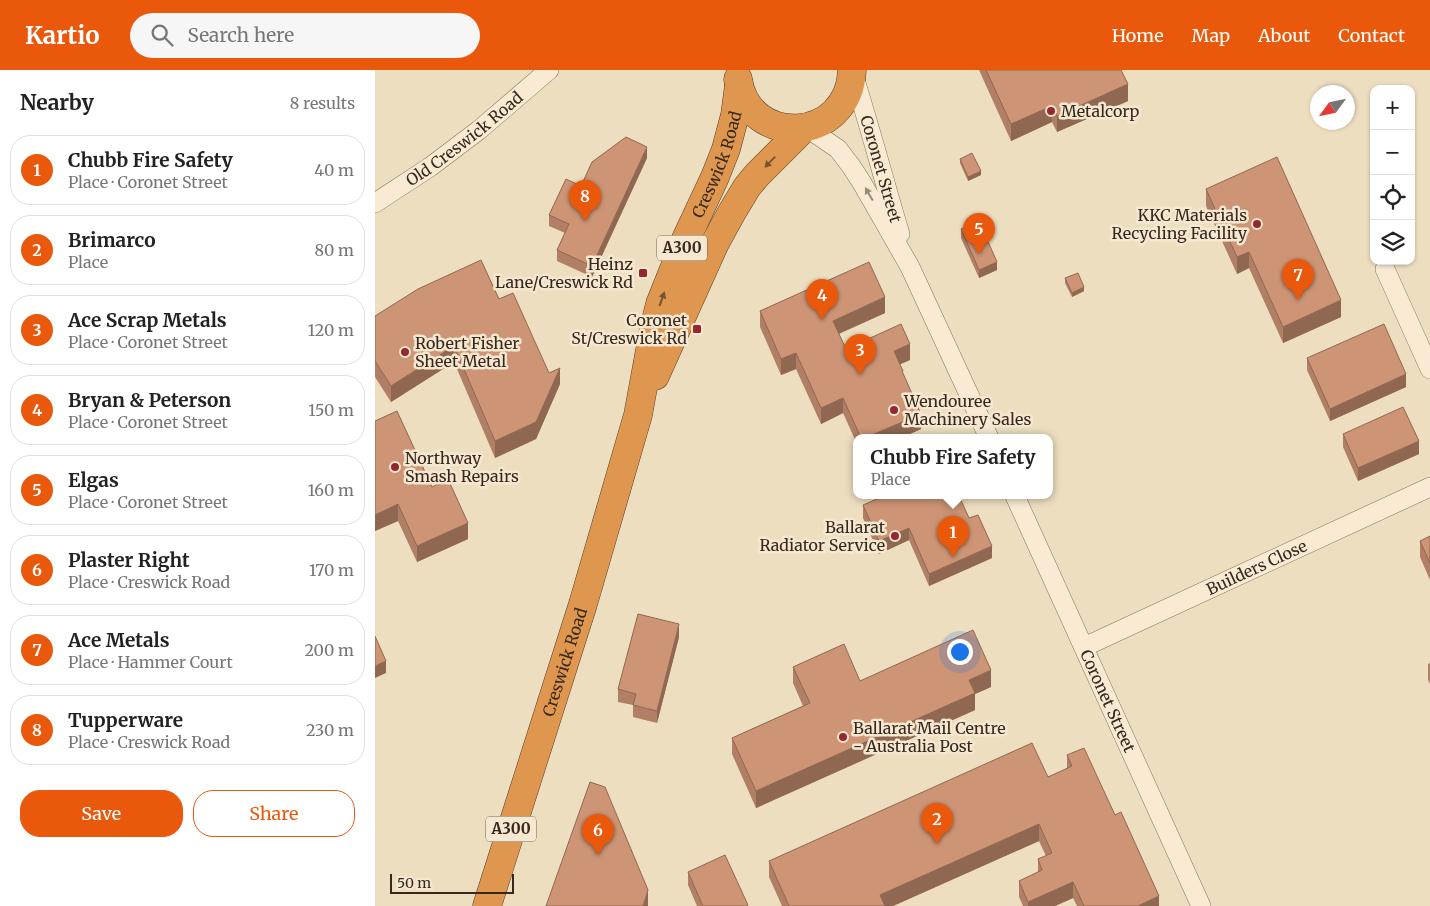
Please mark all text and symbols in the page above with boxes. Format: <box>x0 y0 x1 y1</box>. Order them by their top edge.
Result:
search box <box>130 13 480 58</box>
text: Kartio <box>25 20 100 51</box>
icon: search <box>148 21 176 49</box>
text: Search here <box>188 23 294 47</box>
text: Home <box>1112 24 1164 47</box>
text: Map <box>1192 24 1230 47</box>
text: About <box>1258 24 1310 47</box>
text: Contact <box>1338 24 1405 47</box>
north arrow <box>1310 85 1355 130</box>
map controls <box>1370 85 1415 265</box>
button: + <box>1370 85 1415 130</box>
street label: Old Creswick Road <box>402 87 527 190</box>
text: Nearby <box>20 89 94 116</box>
text: 8 results <box>290 93 355 113</box>
place label: Metalcorp <box>1061 101 1140 121</box>
marker: Metalcorp <box>1045 105 1057 117</box>
street label: Creswick Road <box>687 108 746 221</box>
street label: Coronet Street <box>856 113 906 226</box>
button: − <box>1370 130 1415 175</box>
text: Chubb Fire Safety <box>68 148 233 172</box>
one-way arrow <box>764 156 776 168</box>
text: 1 <box>33 160 41 180</box>
text: 40 m <box>314 160 354 180</box>
text: Place · Coronet Street <box>68 172 228 192</box>
button: locate <box>1370 175 1415 220</box>
pin: 8 <box>569 180 601 221</box>
one-way arrow <box>864 187 873 200</box>
place label: KKC Materials Recycling Facility <box>1112 205 1248 243</box>
pin: 5 <box>963 213 995 254</box>
marker: KKC Materials Recycling Facility <box>1251 218 1263 230</box>
button: layers <box>1370 220 1415 265</box>
text: Brimarco <box>68 228 156 252</box>
road number: A300 <box>657 236 707 260</box>
text: 2 <box>32 240 42 260</box>
text: 80 m <box>315 240 354 260</box>
text: Place <box>68 252 108 272</box>
place label: Heinz Lane/Creswick Rd <box>495 254 633 292</box>
pin: 7 <box>1282 259 1314 300</box>
marker: Heinz Lane/Creswick Rd <box>637 267 649 279</box>
pin: 4 <box>806 279 838 320</box>
one-way arrow <box>659 292 666 307</box>
text: Ace Scrap Metals <box>68 308 227 332</box>
place label: Coronet St/Creswick Rd <box>571 310 688 348</box>
text: 3 <box>32 320 42 340</box>
text: 120 m <box>308 320 354 340</box>
marker: Coronet St/Creswick Rd <box>691 323 703 335</box>
text: Place · Coronet Street <box>68 332 228 352</box>
place label: Robert Fisher Sheet Metal <box>415 333 519 371</box>
pin: 3 <box>844 334 876 375</box>
marker: Robert Fisher Sheet Metal <box>399 346 411 358</box>
text: Bryan & Peterson <box>68 388 231 412</box>
place label: Wendouree Machinery Sales <box>903 391 1031 429</box>
text: 4 <box>32 400 42 420</box>
text: 150 m <box>308 400 354 420</box>
marker: Wendouree Machinery Sales <box>888 404 900 416</box>
text: Place · Coronet Street <box>68 412 228 432</box>
popup <box>853 434 1053 499</box>
text: Chubb Fire Safety <box>871 445 1035 469</box>
place label: Northway Smash Repairs <box>405 448 519 486</box>
marker: Northway Smash Repairs <box>389 461 401 473</box>
text: Elgas <box>68 468 119 492</box>
text: Place <box>871 469 911 489</box>
text: 5 <box>32 480 42 500</box>
text: 160 m <box>308 480 354 500</box>
text: Place · Coronet Street <box>68 492 228 512</box>
pin: 1 <box>937 516 969 557</box>
place label: Ballarat Radiator Service <box>760 517 886 555</box>
marker: Ballarat Radiator Service <box>889 530 901 542</box>
street label: Builders Close <box>1203 535 1310 599</box>
text: Plaster Right <box>68 548 190 572</box>
text: 6 <box>32 560 42 580</box>
text: 170 m <box>309 560 354 580</box>
text: Place · Creswick Road <box>68 572 230 592</box>
street label: Creswick Road <box>538 605 591 719</box>
text: Ace Metals <box>68 628 170 652</box>
your location <box>947 639 973 665</box>
text: 7 <box>32 640 42 660</box>
text: 200 m <box>304 640 354 660</box>
street label: Coronet Street <box>1076 646 1140 756</box>
text: Place · Hammer Court <box>68 652 233 672</box>
text: Tupperware <box>68 708 183 732</box>
place label: Ballarat Mail Centre - Australia Post <box>853 718 1006 756</box>
text: 8 <box>32 720 42 740</box>
text: 230 m <box>306 720 354 740</box>
marker: Ballarat Mail Centre - Australia Post <box>837 731 849 743</box>
text: Place · Creswick Road <box>68 732 230 752</box>
button: Save <box>20 790 183 837</box>
button: Share <box>193 790 355 837</box>
pin: 2 <box>921 803 953 844</box>
pin: 6 <box>582 814 614 855</box>
road number: A300 <box>486 816 536 842</box>
scale bar <box>390 871 514 894</box>
text: 50 m <box>397 874 431 892</box>

